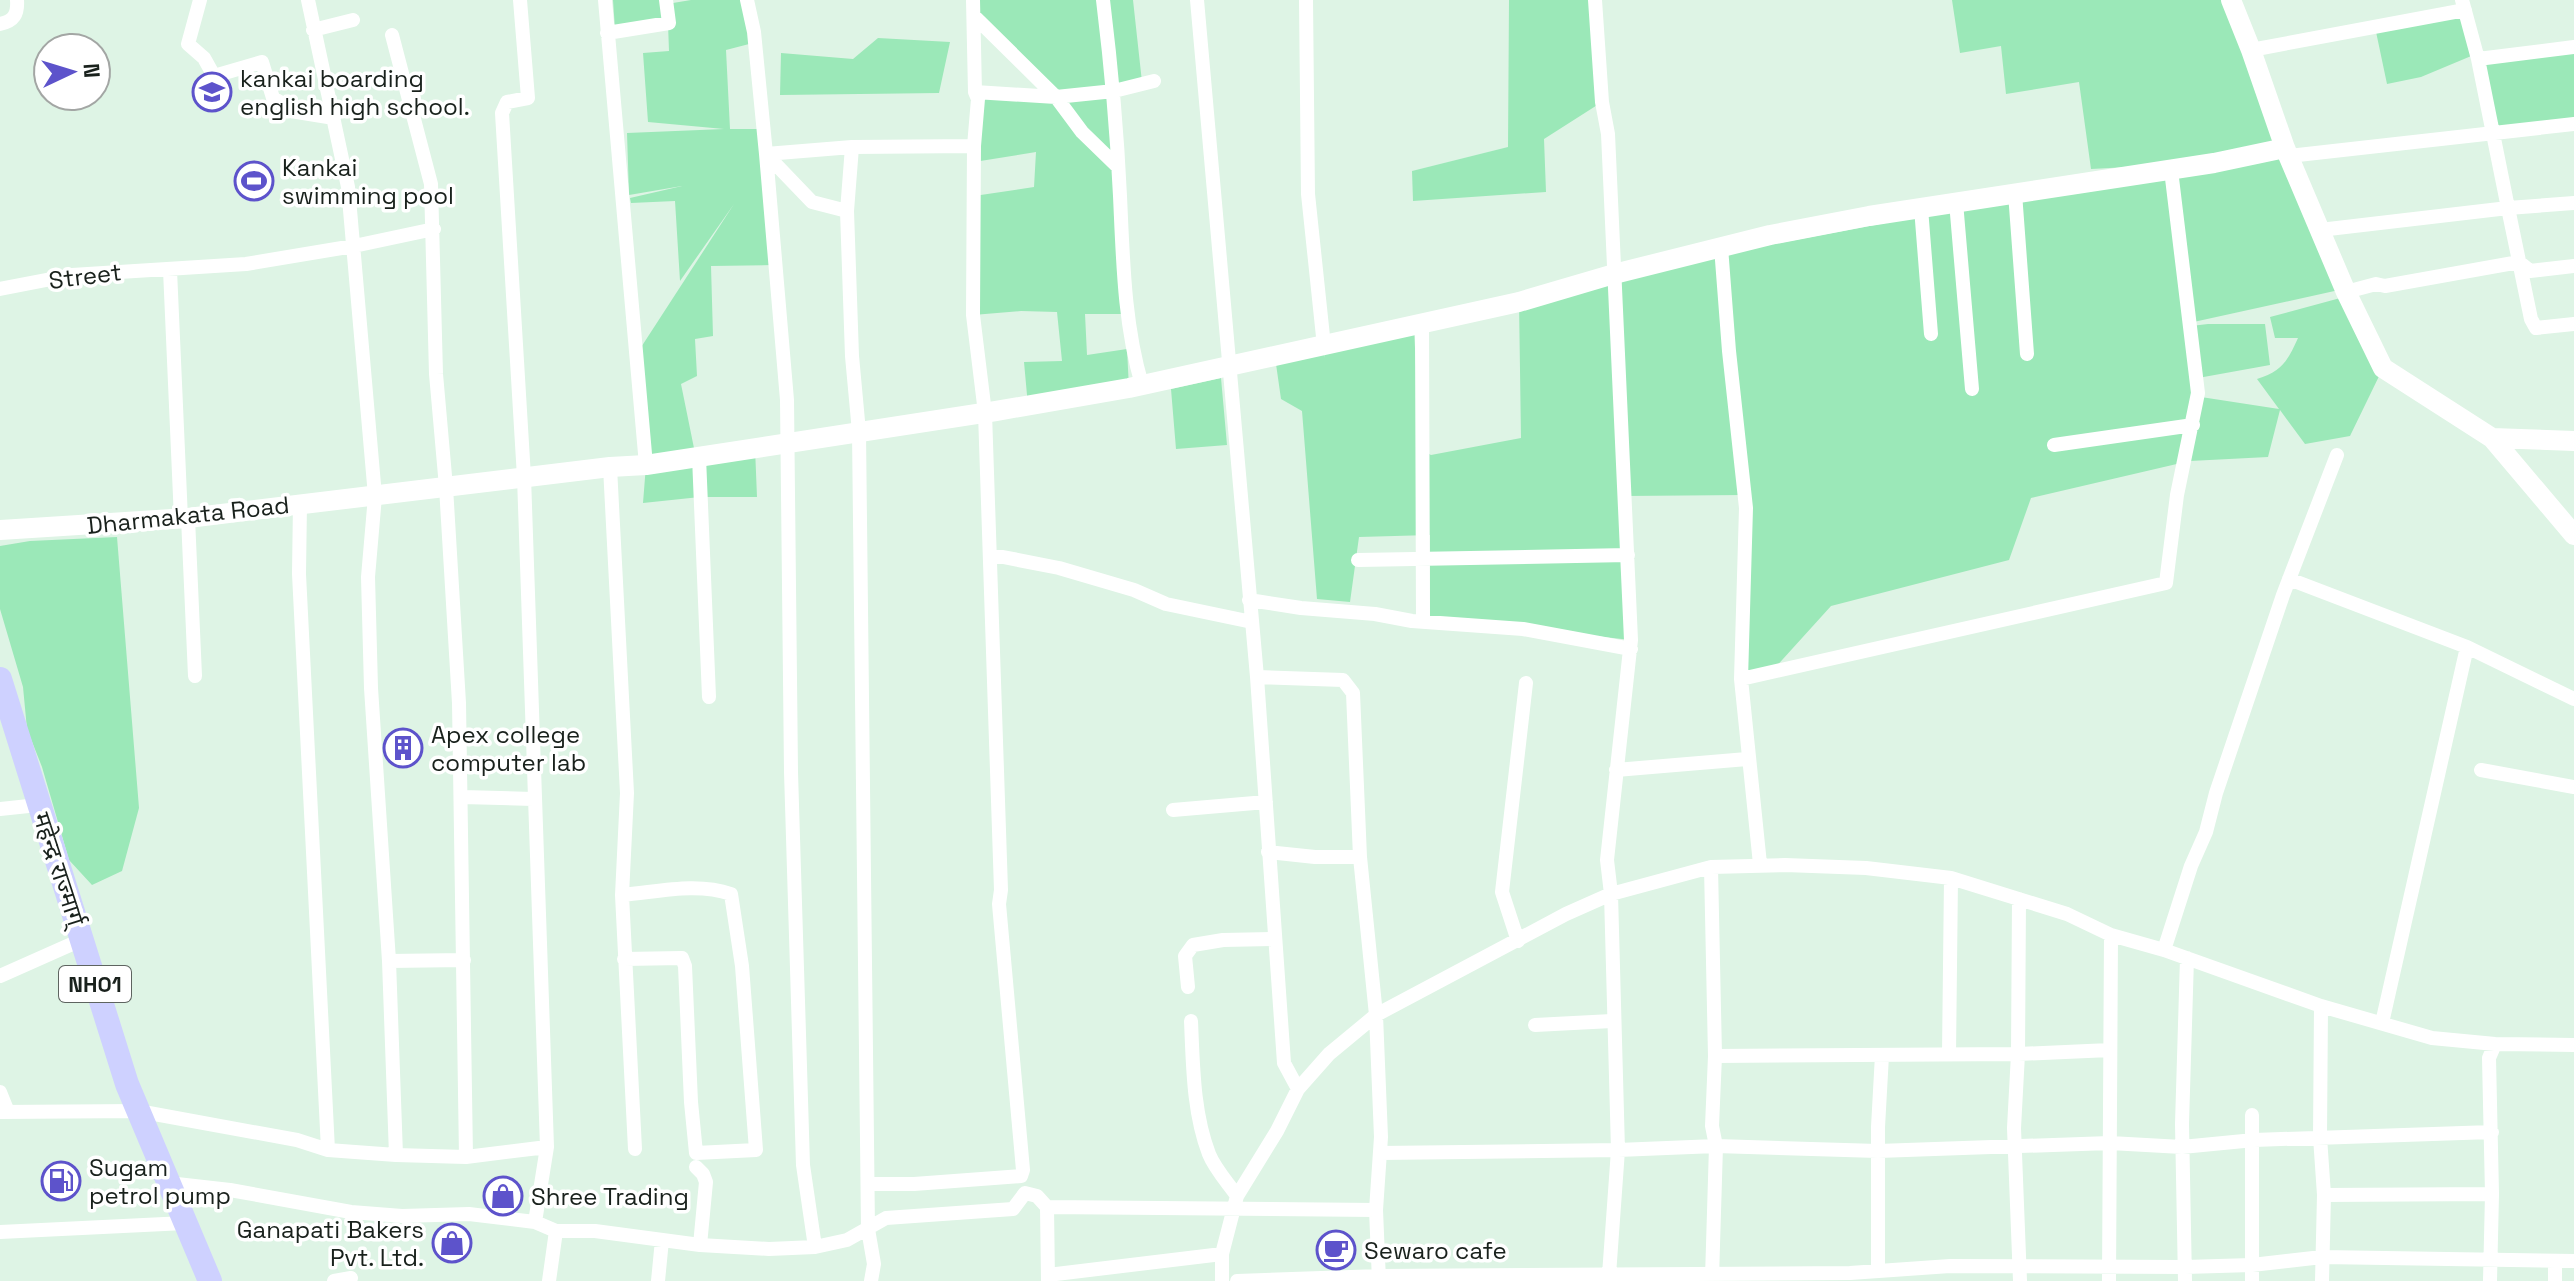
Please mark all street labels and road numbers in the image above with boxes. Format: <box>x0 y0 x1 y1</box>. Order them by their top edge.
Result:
street label: Street <box>47 256 123 296</box>
street label: Dharmakata Road <box>85 489 291 541</box>
street label: महेन्द्र राज्मार्ग् <box>26 808 93 933</box>
road number: NH01 <box>59 966 131 1002</box>

